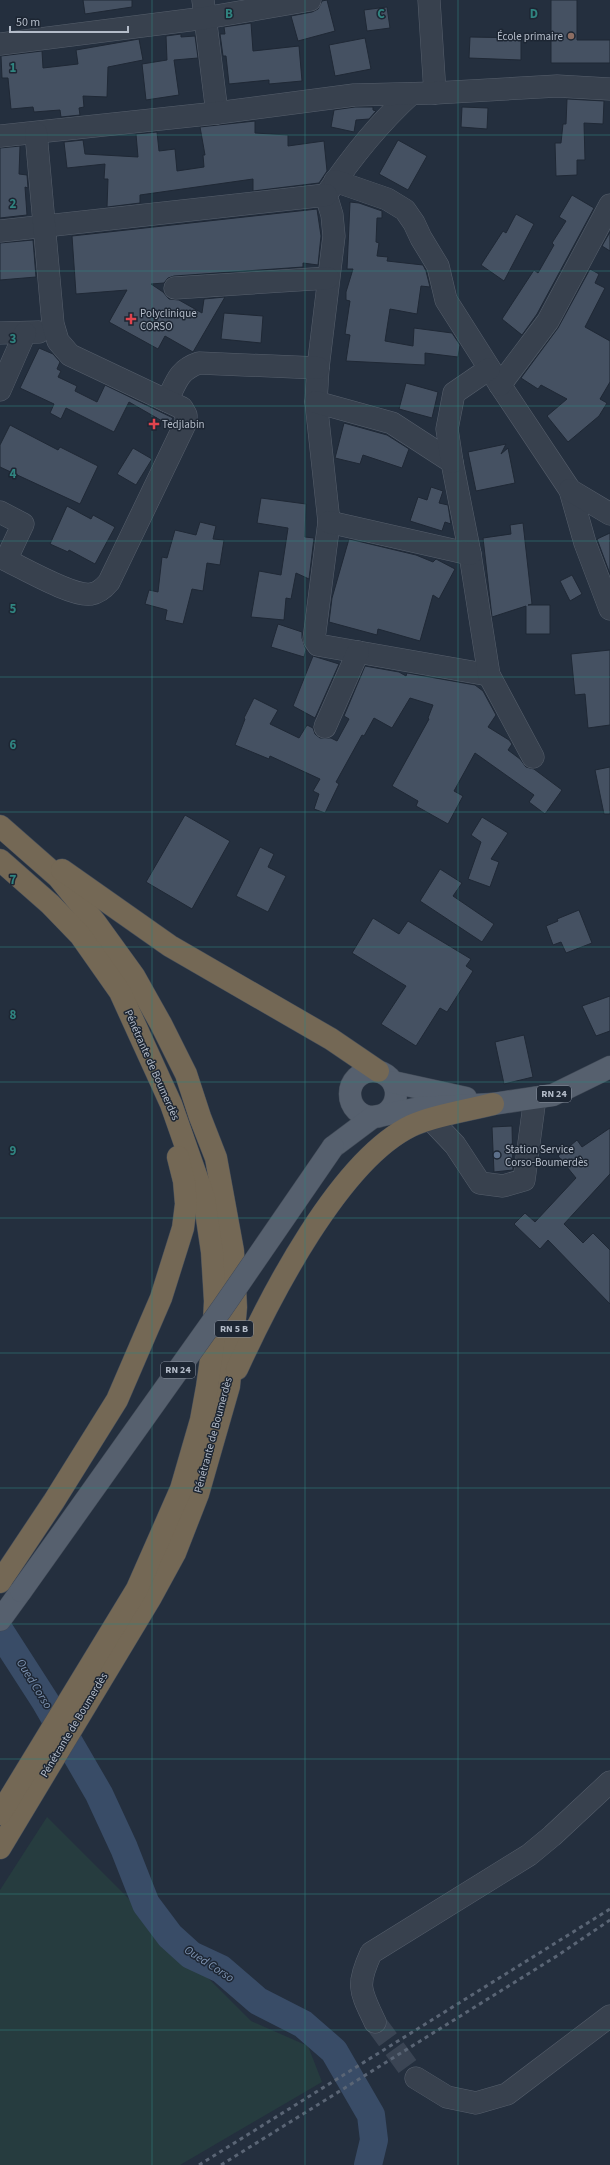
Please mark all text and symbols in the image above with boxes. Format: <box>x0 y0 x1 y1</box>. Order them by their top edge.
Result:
text: B <box>225 5 233 23</box>
text: C <box>377 5 385 23</box>
text: D <box>530 5 538 23</box>
scale bar <box>10 8 128 34</box>
text: 50 m <box>16 14 40 31</box>
place label: École primaire <box>497 29 564 44</box>
marker: École primaire <box>566 31 576 41</box>
text: 1 <box>10 59 17 77</box>
text: 2 <box>10 195 17 213</box>
place label: Polyclinique CORSO <box>140 306 197 334</box>
marker: Polyclinique CORSO <box>125 313 137 325</box>
text: 3 <box>10 330 17 348</box>
place label: Tedjlabin <box>162 417 205 432</box>
marker: Tedjlabin <box>149 419 159 429</box>
text: 4 <box>10 465 17 483</box>
text: 5 <box>10 600 17 618</box>
text: 6 <box>10 736 17 754</box>
text: 7 <box>10 871 17 889</box>
text: 8 <box>10 1006 17 1024</box>
street label: Pénétrante de Boumerdès <box>121 1007 183 1123</box>
road number: RN 24 <box>537 1086 571 1102</box>
text: 9 <box>10 1142 17 1160</box>
place label: Station Service Corso-Boumerdès <box>505 1142 588 1170</box>
marker: Station Service Corso-Boumerdès <box>492 1150 502 1160</box>
road number: RN 5 B <box>215 1321 253 1337</box>
road number: RN 24 <box>161 1362 195 1378</box>
street label: Pénétrante de Boumerdès <box>190 1375 236 1495</box>
water label: Oued Corso <box>12 1656 56 1712</box>
street label: Pénétrante de Boumerdès <box>37 1670 111 1780</box>
water label: Oued Corso <box>181 1942 237 1986</box>

